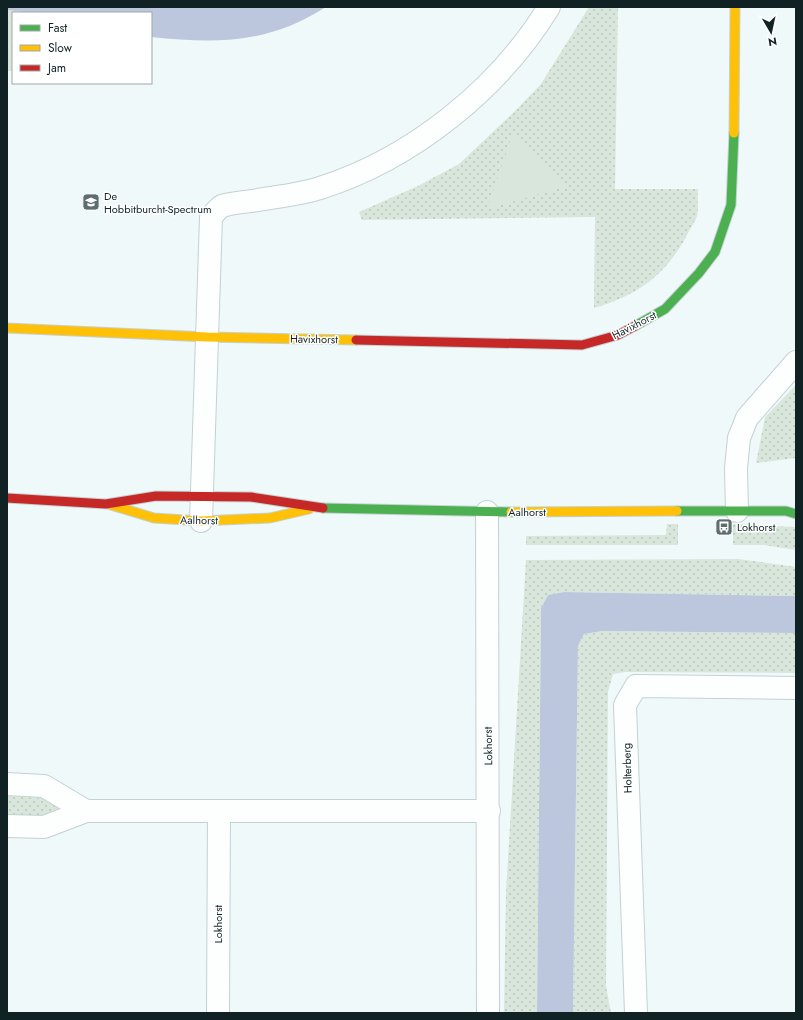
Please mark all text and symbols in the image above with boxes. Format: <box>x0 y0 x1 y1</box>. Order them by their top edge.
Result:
legend <box>12 12 152 84</box>
north arrow <box>751 12 791 52</box>
text: Fast <box>48 19 67 37</box>
text: N <box>767 33 778 50</box>
text: Slow <box>48 39 73 57</box>
text: Jam <box>46 59 66 77</box>
place label: De Hobbitburcht-Spectrum <box>104 188 212 217</box>
school or university icon: De Hobbitburcht-Spectrum <box>81 192 101 212</box>
street label: Havixhorst <box>609 307 659 343</box>
street label: Havixhorst <box>290 331 339 347</box>
street label: Aalhorst <box>508 504 546 520</box>
street label: Aalhorst <box>180 512 218 528</box>
bus stop icon: Lokhorst <box>714 517 734 537</box>
place label: Lokhorst <box>737 519 776 535</box>
street label: Lokhorst <box>480 726 496 765</box>
street label: Holterberg <box>618 743 636 793</box>
street label: Lokhorst <box>210 904 226 943</box>

